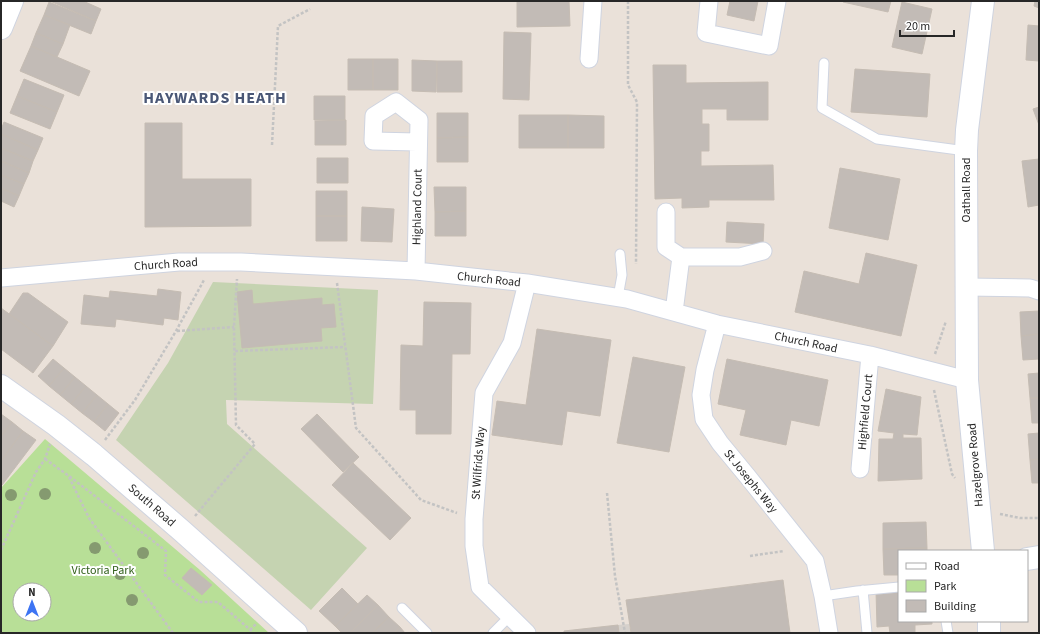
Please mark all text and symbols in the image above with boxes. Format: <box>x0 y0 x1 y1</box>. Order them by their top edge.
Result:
scale bar <box>900 12 954 38</box>
text: 20 m <box>906 18 930 35</box>
district label: HAYWARDS HEATH <box>143 87 287 109</box>
street label: Oathall Road <box>958 158 975 222</box>
street label: Highland Court <box>408 169 427 245</box>
street label: Church Road <box>133 254 199 275</box>
street label: Church Road <box>456 268 522 291</box>
street label: Church Road <box>773 328 839 357</box>
street label: Highfield Court <box>854 373 877 451</box>
street label: Hazelgrove Road <box>963 422 988 508</box>
street label: St Wilfrids Way <box>467 425 490 500</box>
street label: St Josephs Way <box>720 446 782 517</box>
street label: South Road <box>124 480 179 531</box>
legend <box>898 550 1028 622</box>
text: Road <box>934 558 960 575</box>
park label: Victoria Park <box>72 562 134 579</box>
text: Park <box>934 578 956 595</box>
north arrow <box>12 582 52 622</box>
text: N <box>28 585 36 600</box>
text: Building <box>934 598 976 615</box>

